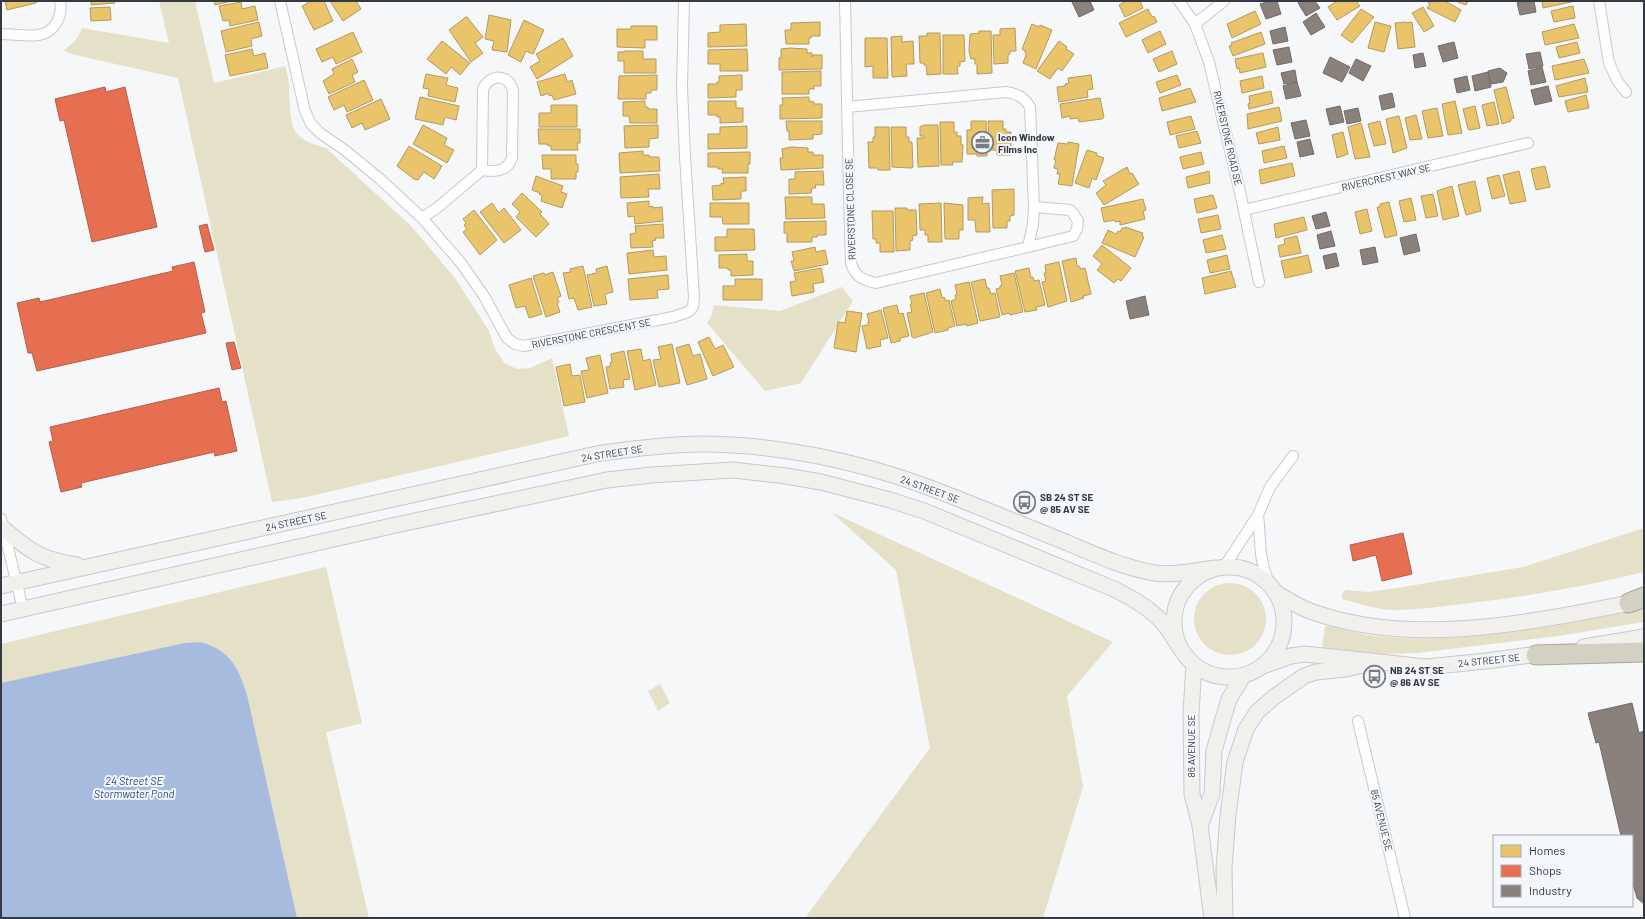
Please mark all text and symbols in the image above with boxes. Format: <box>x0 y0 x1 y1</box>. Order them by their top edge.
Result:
street label: RIVERSTONE ROAD SE <box>1211 89 1245 187</box>
office icon: Icon Window Films Inc <box>970 130 996 156</box>
place label: Icon Window Films Inc <box>998 131 1055 155</box>
street label: RIVERSTONE CLOSE SE <box>842 158 858 260</box>
street label: RIVERCREST WAY SE <box>1340 161 1432 193</box>
street label: RIVERSTONE CRESCENT SE <box>531 316 651 350</box>
street label: 24 STREET SE <box>580 442 644 464</box>
street label: 24 STREET SE <box>899 473 961 505</box>
bus stop icon: SB 24 ST SE @ 85 AV SE <box>1011 490 1037 516</box>
place label: SB 24 ST SE @ 85 AV SE <box>1040 491 1093 515</box>
street label: 24 STREET SE <box>264 509 328 533</box>
street label: 24 STREET SE <box>1458 651 1520 669</box>
bus stop icon: NB 24 ST SE @ 86 AV SE <box>1362 663 1388 689</box>
place label: NB 24 ST SE @ 86 AV SE <box>1390 664 1444 688</box>
street label: 86 AVENUE SE <box>1185 715 1197 777</box>
water label: 24 Street SE Stormwater Pond <box>94 774 174 800</box>
street label: 85 AVENUE SE <box>1369 788 1395 852</box>
legend <box>1493 835 1633 907</box>
text: Homes <box>1529 843 1566 857</box>
text: Shops <box>1529 863 1562 877</box>
text: Industry <box>1529 883 1572 897</box>

